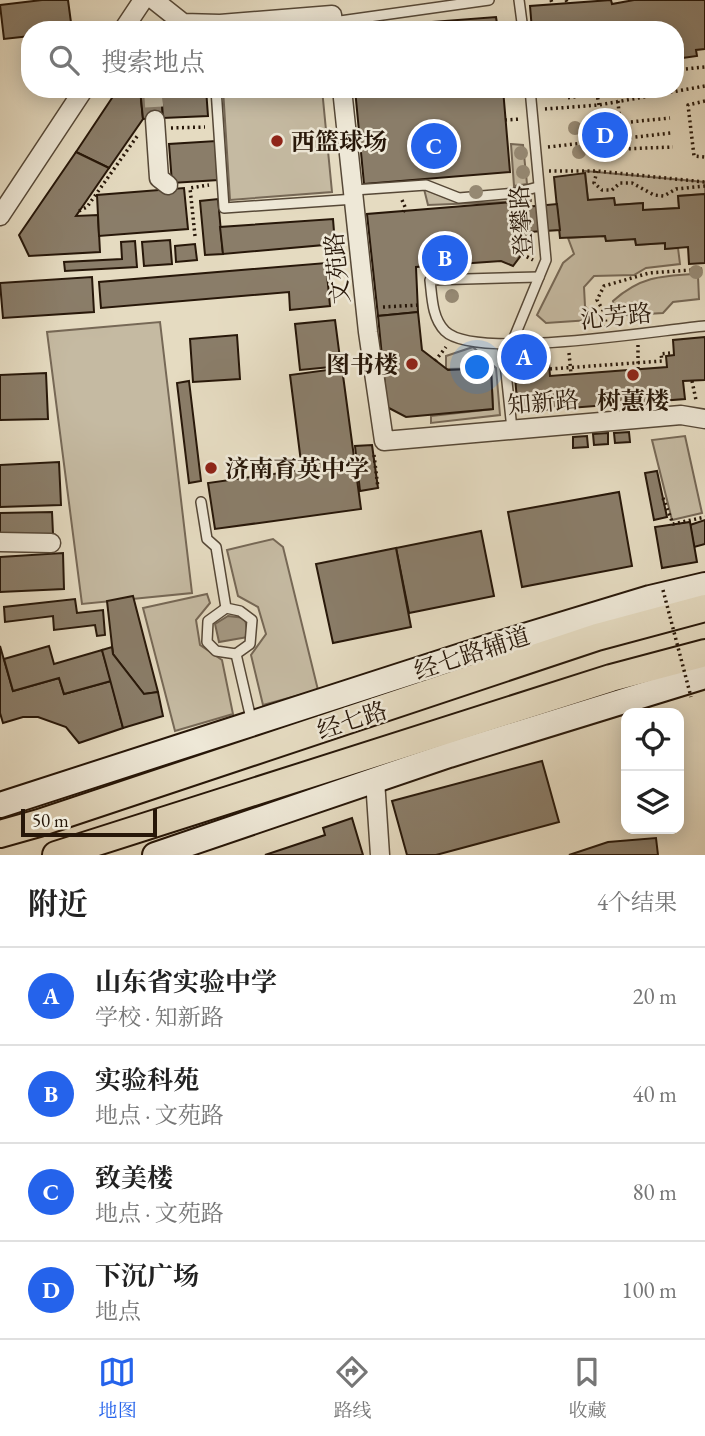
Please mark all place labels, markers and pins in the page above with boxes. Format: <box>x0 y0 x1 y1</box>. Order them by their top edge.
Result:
pin: D <box>582 109 628 161</box>
pin: C <box>411 120 457 172</box>
place label: 西篮球场 <box>291 126 387 157</box>
marker: 西篮球场 <box>269 133 285 149</box>
pin: B <box>422 232 468 284</box>
pin: A <box>501 331 547 383</box>
place label: 图书楼 <box>326 349 398 380</box>
marker: 图书楼 <box>404 356 420 372</box>
marker: 树蕙楼 <box>625 367 641 383</box>
place label: 树蕙楼 <box>597 385 669 416</box>
place label: 济南育英中学 <box>225 453 369 484</box>
marker: 济南育英中学 <box>203 460 219 476</box>

